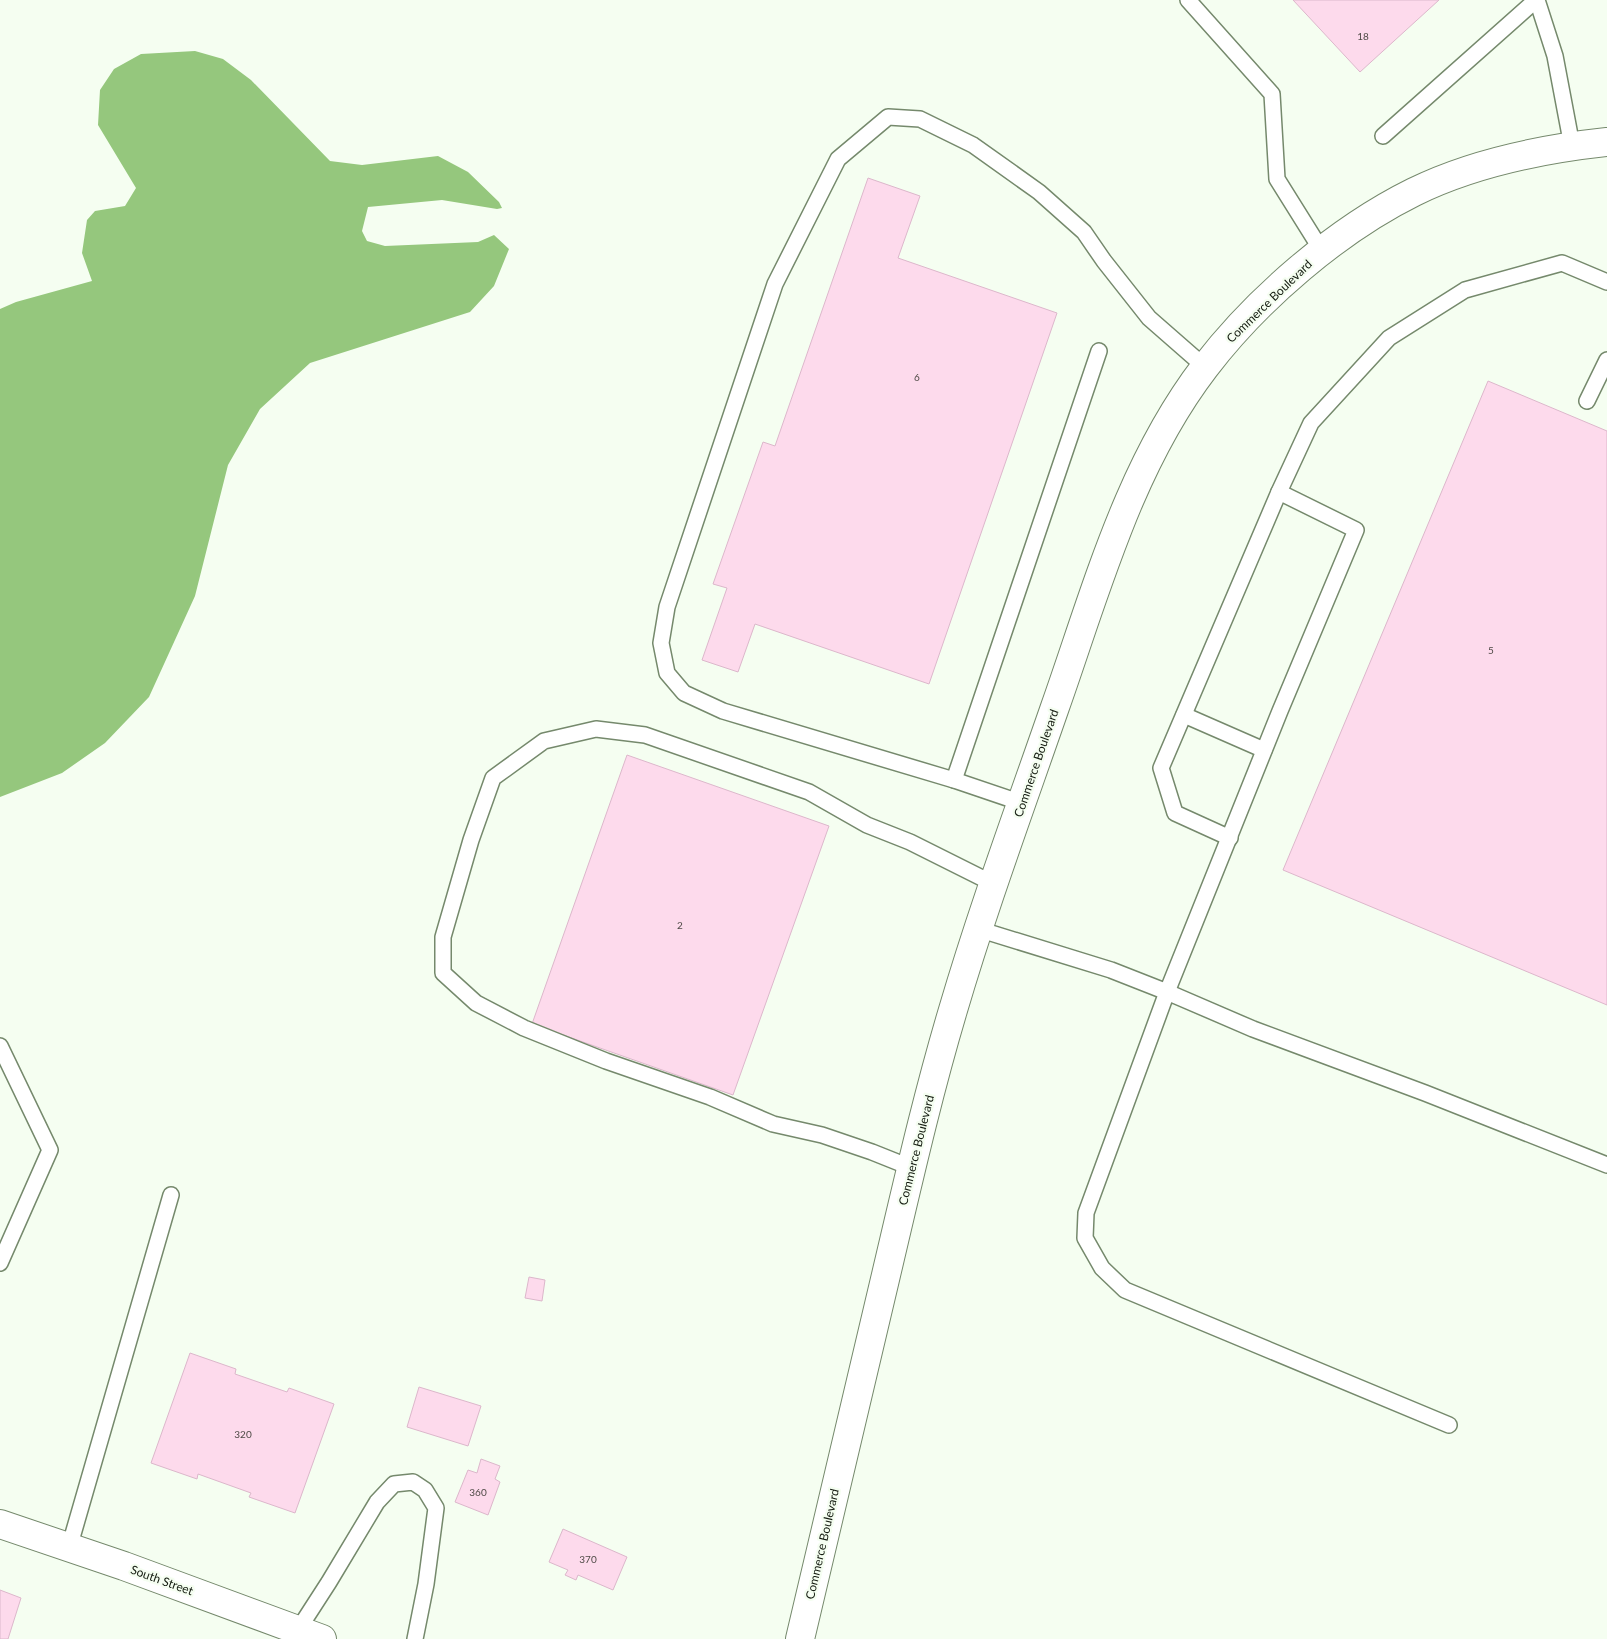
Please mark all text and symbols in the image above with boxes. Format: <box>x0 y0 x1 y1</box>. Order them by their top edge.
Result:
house number: 18 <box>1357 30 1369 42</box>
street label: Commerce Boulevard <box>1223 256 1315 346</box>
house number: 6 <box>914 371 920 383</box>
house number: 5 <box>1488 644 1494 656</box>
street label: Commerce Boulevard <box>1011 707 1061 819</box>
house number: 2 <box>677 919 683 931</box>
street label: Commerce Boulevard <box>895 1093 937 1207</box>
house number: 320 <box>234 1428 252 1440</box>
house number: 360 <box>469 1486 487 1498</box>
street label: Commerce Boulevard <box>802 1487 842 1601</box>
house number: 370 <box>579 1553 597 1565</box>
street label: South Street <box>129 1562 196 1599</box>

